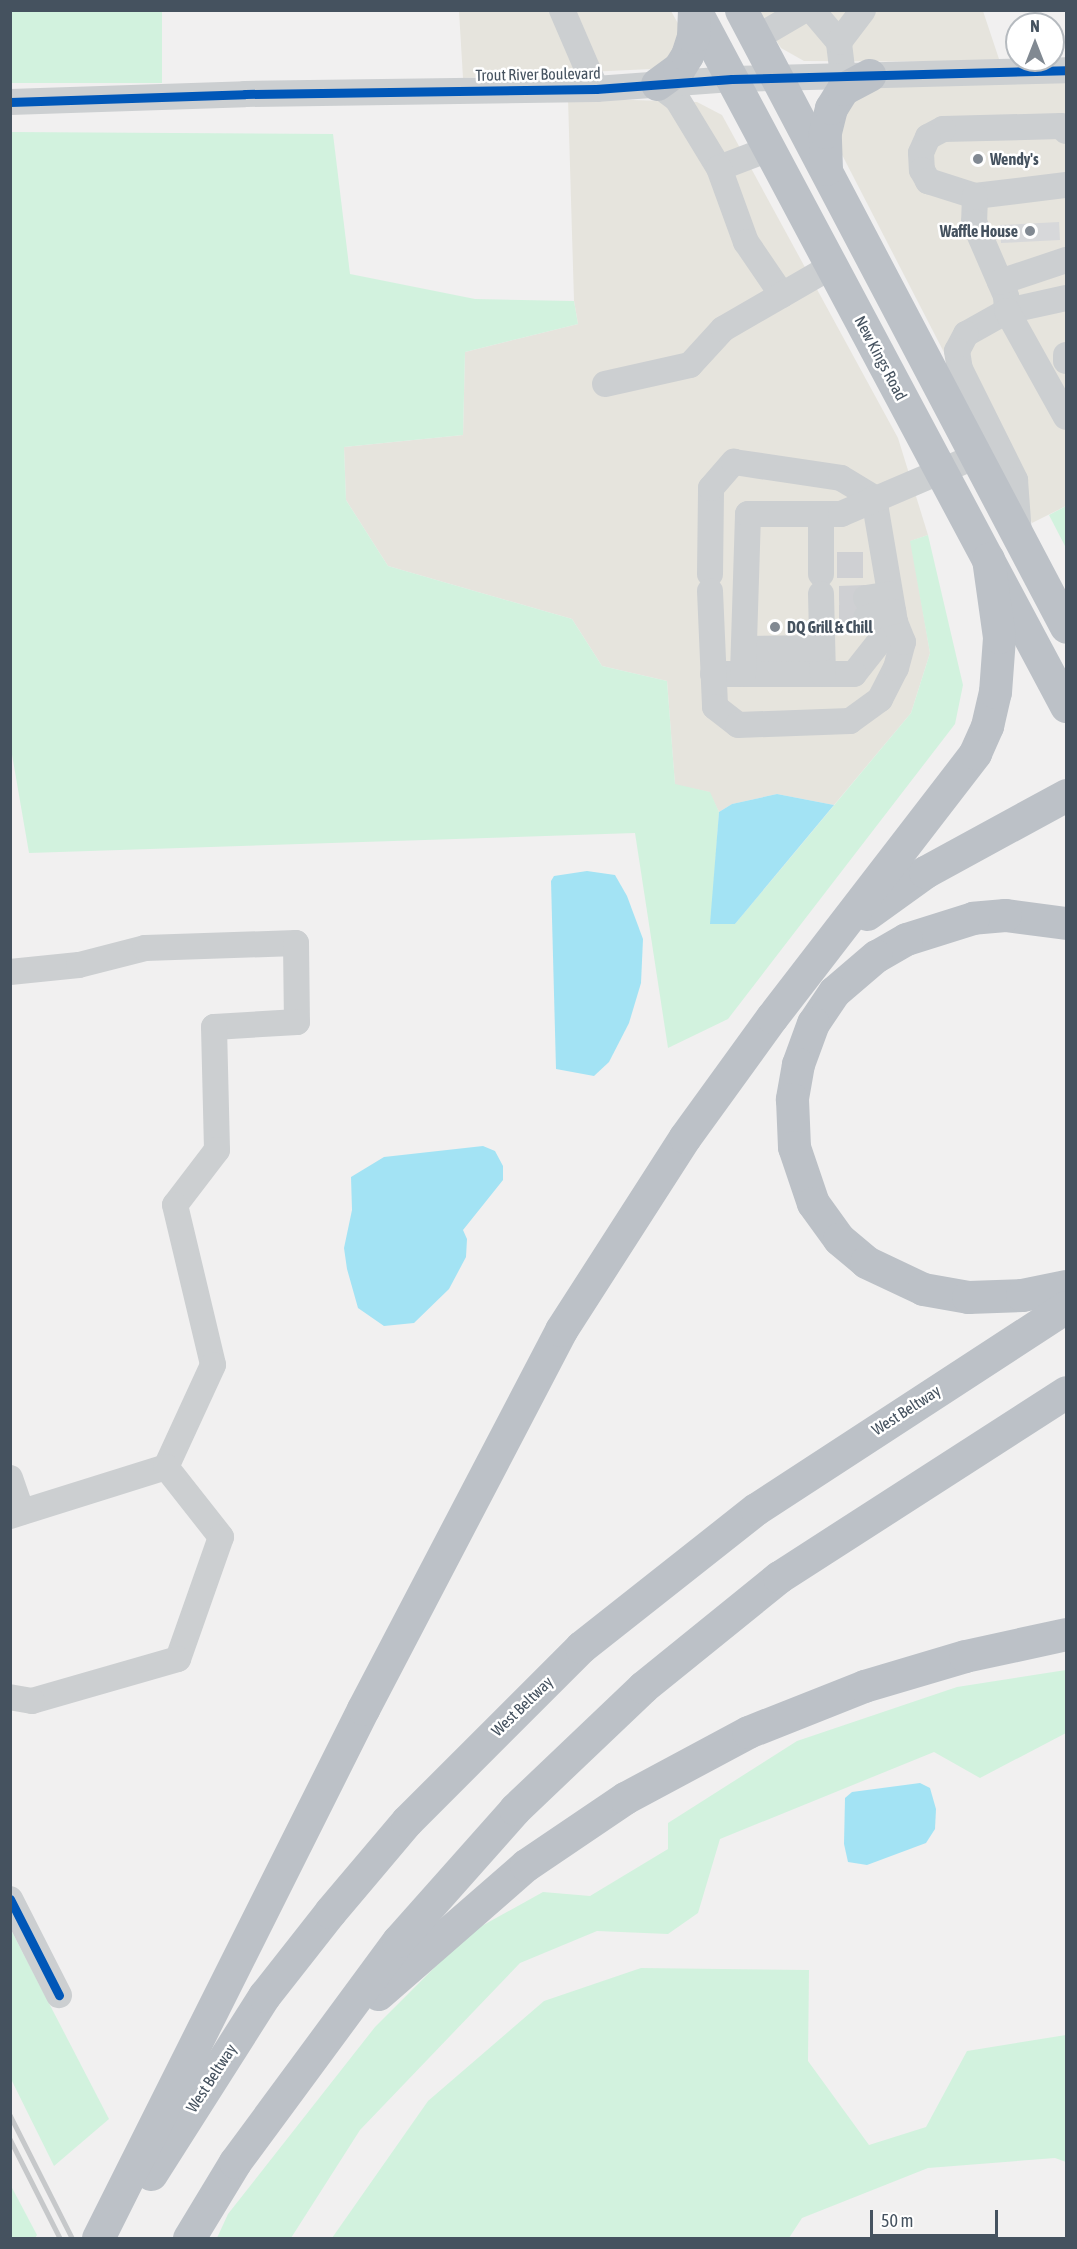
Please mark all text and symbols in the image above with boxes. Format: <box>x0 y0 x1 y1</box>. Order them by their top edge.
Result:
north arrow <box>1005 12 1065 72</box>
text: N <box>1030 17 1040 35</box>
street label: Trout River Boulevard <box>475 63 601 85</box>
place label: Wendy's <box>990 149 1039 169</box>
marker: Wendy's <box>971 152 985 166</box>
place label: Waffle House <box>940 221 1018 241</box>
marker: Waffle House <box>1023 224 1037 238</box>
street label: New Kings Road <box>851 313 911 403</box>
place label: DQ Grill & Chill <box>787 617 873 637</box>
marker: DQ Grill & Chill <box>768 620 782 634</box>
street label: West Beltway <box>868 1381 944 1439</box>
street label: West Beltway <box>487 1672 557 1740</box>
street label: West Beltway <box>182 2040 240 2116</box>
scale bar <box>873 2198 1000 2236</box>
text: 50 m <box>881 2210 913 2231</box>

